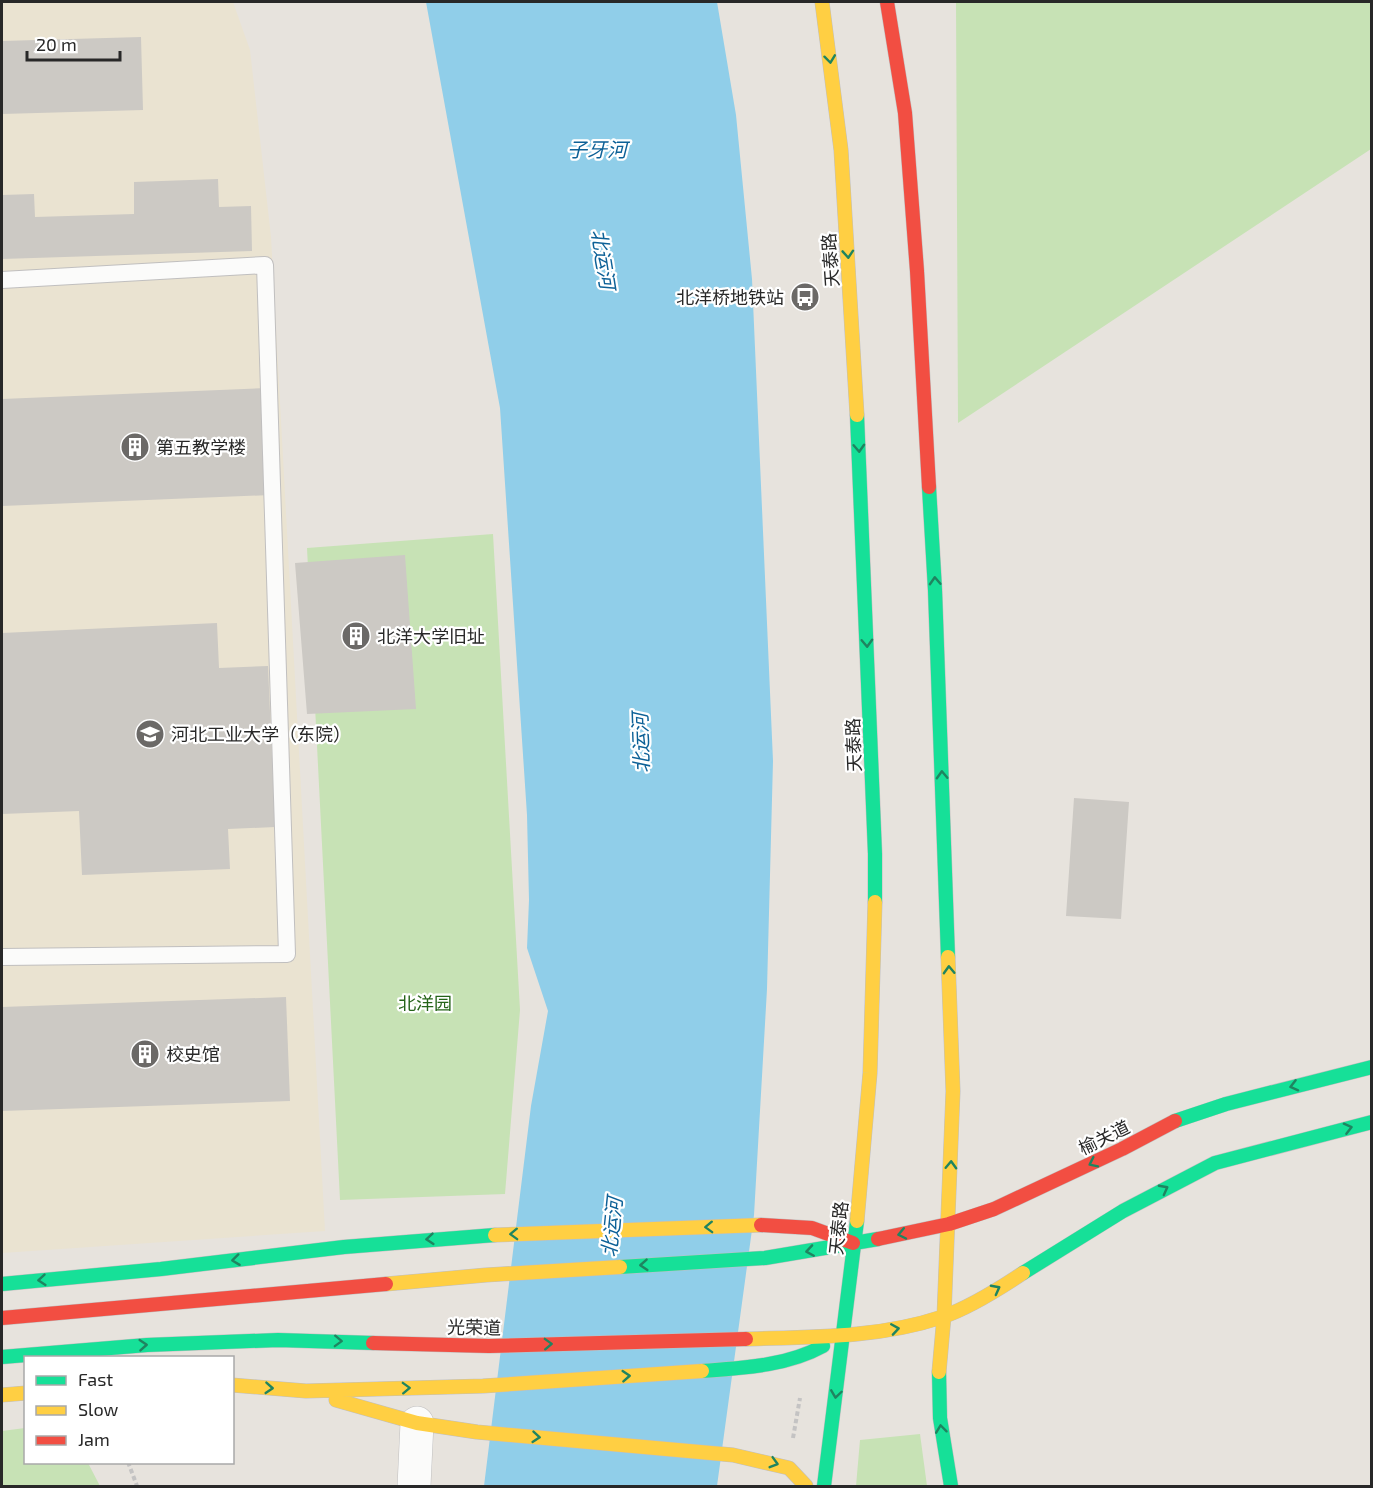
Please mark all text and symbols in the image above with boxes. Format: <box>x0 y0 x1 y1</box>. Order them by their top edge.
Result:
scale bar <box>27 24 120 62</box>
text: 20 m <box>36 33 77 55</box>
one-way arrow <box>824 55 836 64</box>
water label: 子牙河 <box>567 137 631 161</box>
water label: 北运河 <box>587 227 621 294</box>
street label: 天泰路 <box>817 232 843 288</box>
one-way arrow <box>841 249 854 258</box>
bus stop icon: 北洋桥地铁站 <box>789 281 821 313</box>
place label: 北洋桥地铁站 <box>676 286 784 308</box>
building icon: 第五教学楼 <box>119 431 151 463</box>
place label: 第五教学楼 <box>156 436 246 458</box>
one-way arrow <box>852 444 865 453</box>
one-way arrow <box>928 576 941 585</box>
building icon: 北洋大学旧址 <box>340 620 372 652</box>
place label: 北洋大学旧址 <box>377 625 485 647</box>
one-way arrow <box>860 639 873 648</box>
water label: 北运河 <box>627 709 653 773</box>
school or university icon: 河北工业大学（东院） <box>134 718 166 750</box>
street label: 天泰路 <box>841 718 865 772</box>
place label: 河北工业大学（东院） <box>171 723 351 745</box>
one-way arrow <box>936 771 949 780</box>
one-way arrow <box>943 966 956 975</box>
park label: 北洋园 <box>398 992 452 1014</box>
building icon: 校史馆 <box>129 1038 161 1070</box>
place label: 校史馆 <box>166 1043 220 1065</box>
one-way arrow <box>1290 1079 1300 1092</box>
street label: 榆关道 <box>1075 1115 1133 1159</box>
one-way arrow <box>1343 1122 1353 1135</box>
one-way arrow <box>1089 1155 1100 1167</box>
one-way arrow <box>944 1161 957 1170</box>
one-way arrow <box>1157 1185 1168 1196</box>
water label: 北运河 <box>596 1192 626 1258</box>
street label: 天泰路 <box>824 1200 852 1256</box>
one-way arrow <box>705 1220 714 1233</box>
one-way arrow <box>510 1227 519 1240</box>
one-way arrow <box>897 1227 907 1240</box>
one-way arrow <box>425 1233 434 1246</box>
one-way arrow <box>805 1244 815 1256</box>
one-way arrow <box>231 1253 240 1265</box>
one-way arrow <box>639 1259 648 1272</box>
one-way arrow <box>37 1273 46 1286</box>
one-way arrow <box>990 1285 1001 1296</box>
street label: 光荣道 <box>447 1316 501 1338</box>
one-way arrow <box>889 1323 899 1336</box>
one-way arrow <box>334 1335 343 1348</box>
one-way arrow <box>543 1338 552 1350</box>
one-way arrow <box>139 1339 148 1352</box>
legend <box>24 1356 234 1464</box>
text: Fast <box>78 1368 113 1390</box>
one-way arrow <box>621 1370 630 1383</box>
one-way arrow <box>264 1381 274 1394</box>
one-way arrow <box>401 1382 410 1394</box>
one-way arrow <box>830 1389 843 1398</box>
text: Slow <box>78 1398 119 1420</box>
one-way arrow <box>935 1424 948 1433</box>
text: Jam <box>78 1428 110 1450</box>
one-way arrow <box>531 1430 540 1443</box>
one-way arrow <box>768 1456 778 1469</box>

